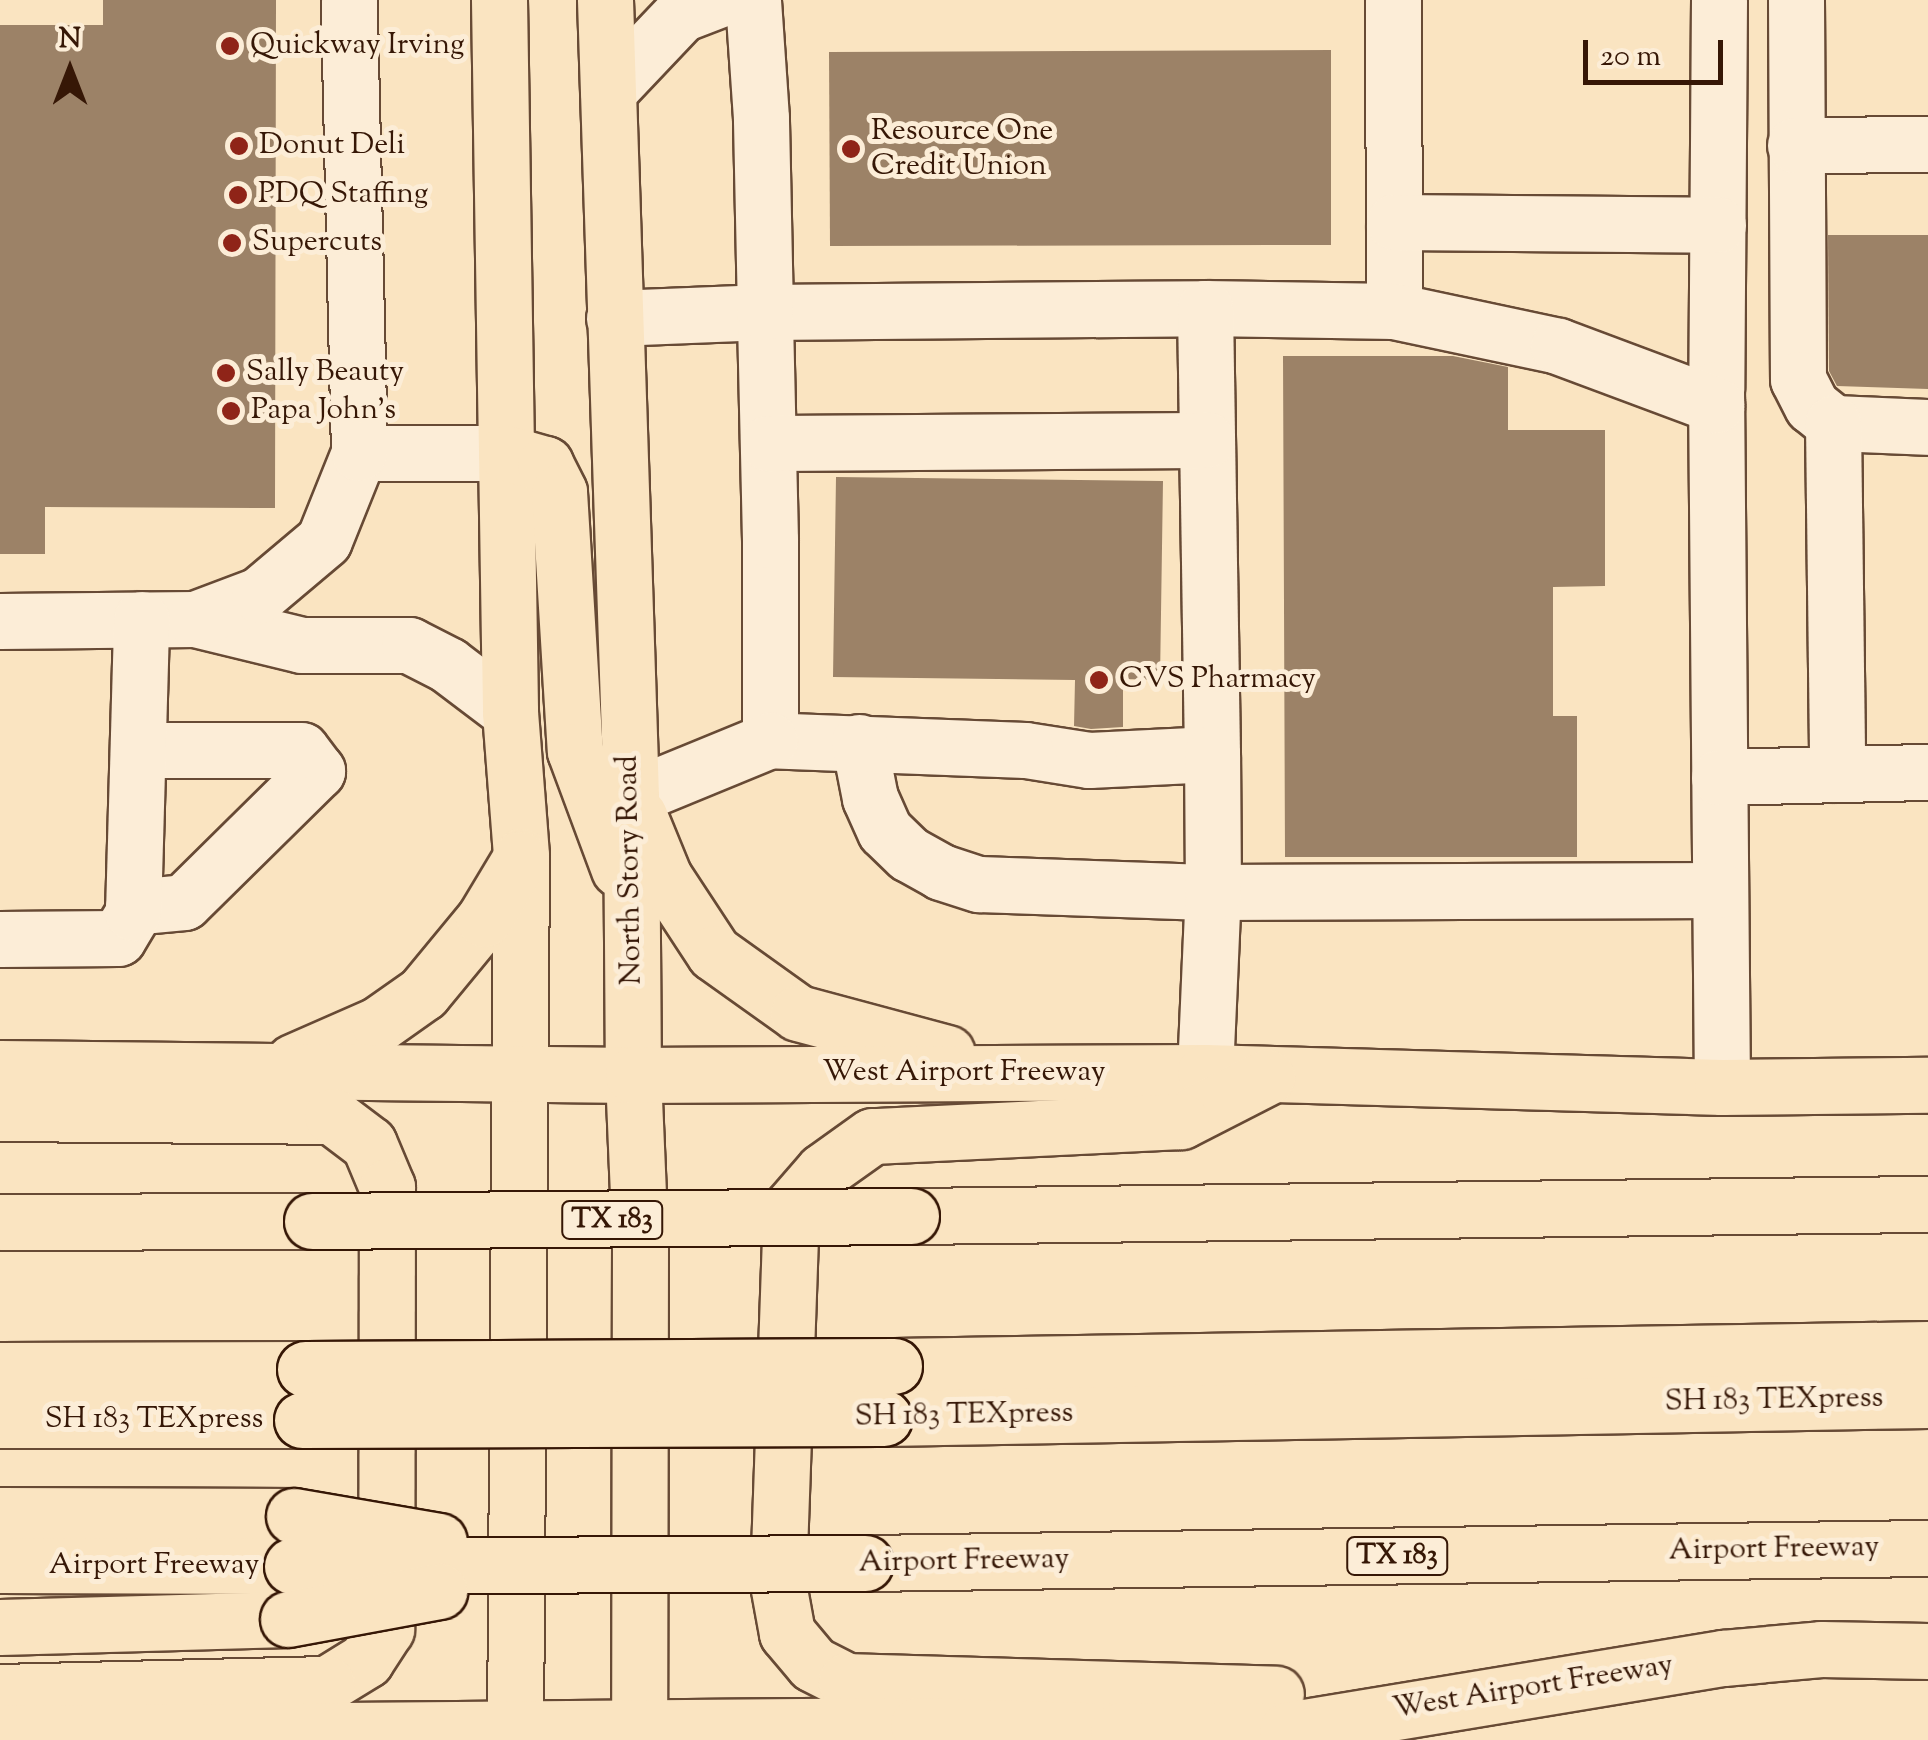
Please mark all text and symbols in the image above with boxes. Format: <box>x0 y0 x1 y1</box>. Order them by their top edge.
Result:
north arrow <box>20 20 120 120</box>
text: N <box>59 20 81 60</box>
scale bar <box>1588 20 1728 82</box>
place label: Quickway Irving <box>250 28 465 64</box>
marker: Quickway Irving <box>219 35 241 57</box>
text: 20 m <box>1600 36 1661 79</box>
place label: Resource One Credit Union <box>871 114 1053 184</box>
place label: Donut Deli <box>259 128 405 164</box>
marker: Donut Deli <box>228 135 250 157</box>
marker: Resource One Credit Union <box>840 138 862 160</box>
place label: PDQ Staffing <box>258 177 428 213</box>
marker: PDQ Staffing <box>227 184 249 206</box>
place label: Supercuts <box>252 225 382 261</box>
marker: Supercuts <box>221 232 243 254</box>
place label: Sally Beauty <box>246 355 404 391</box>
marker: Sally Beauty <box>215 362 237 384</box>
place label: Papa John's <box>251 393 396 429</box>
marker: Papa John's <box>220 400 242 422</box>
place label: CVS Pharmacy <box>1119 662 1316 698</box>
marker: CVS Pharmacy <box>1088 669 1110 691</box>
street label: North Story Road <box>611 755 651 985</box>
street label: West Airport Freeway <box>822 1055 1106 1091</box>
road number: TX 183 <box>560 1197 664 1243</box>
street label: SH 183 TEXpress <box>1664 1381 1884 1421</box>
street label: SH 183 TEXpress <box>854 1396 1074 1436</box>
street label: SH 183 TEXpress <box>45 1402 263 1438</box>
street label: Airport Freeway <box>1668 1530 1880 1570</box>
road number: TX 183 <box>1344 1533 1450 1579</box>
street label: Airport Freeway <box>858 1542 1070 1582</box>
street label: Airport Freeway <box>49 1548 259 1584</box>
street label: West Airport Freeway <box>1390 1648 1676 1728</box>

